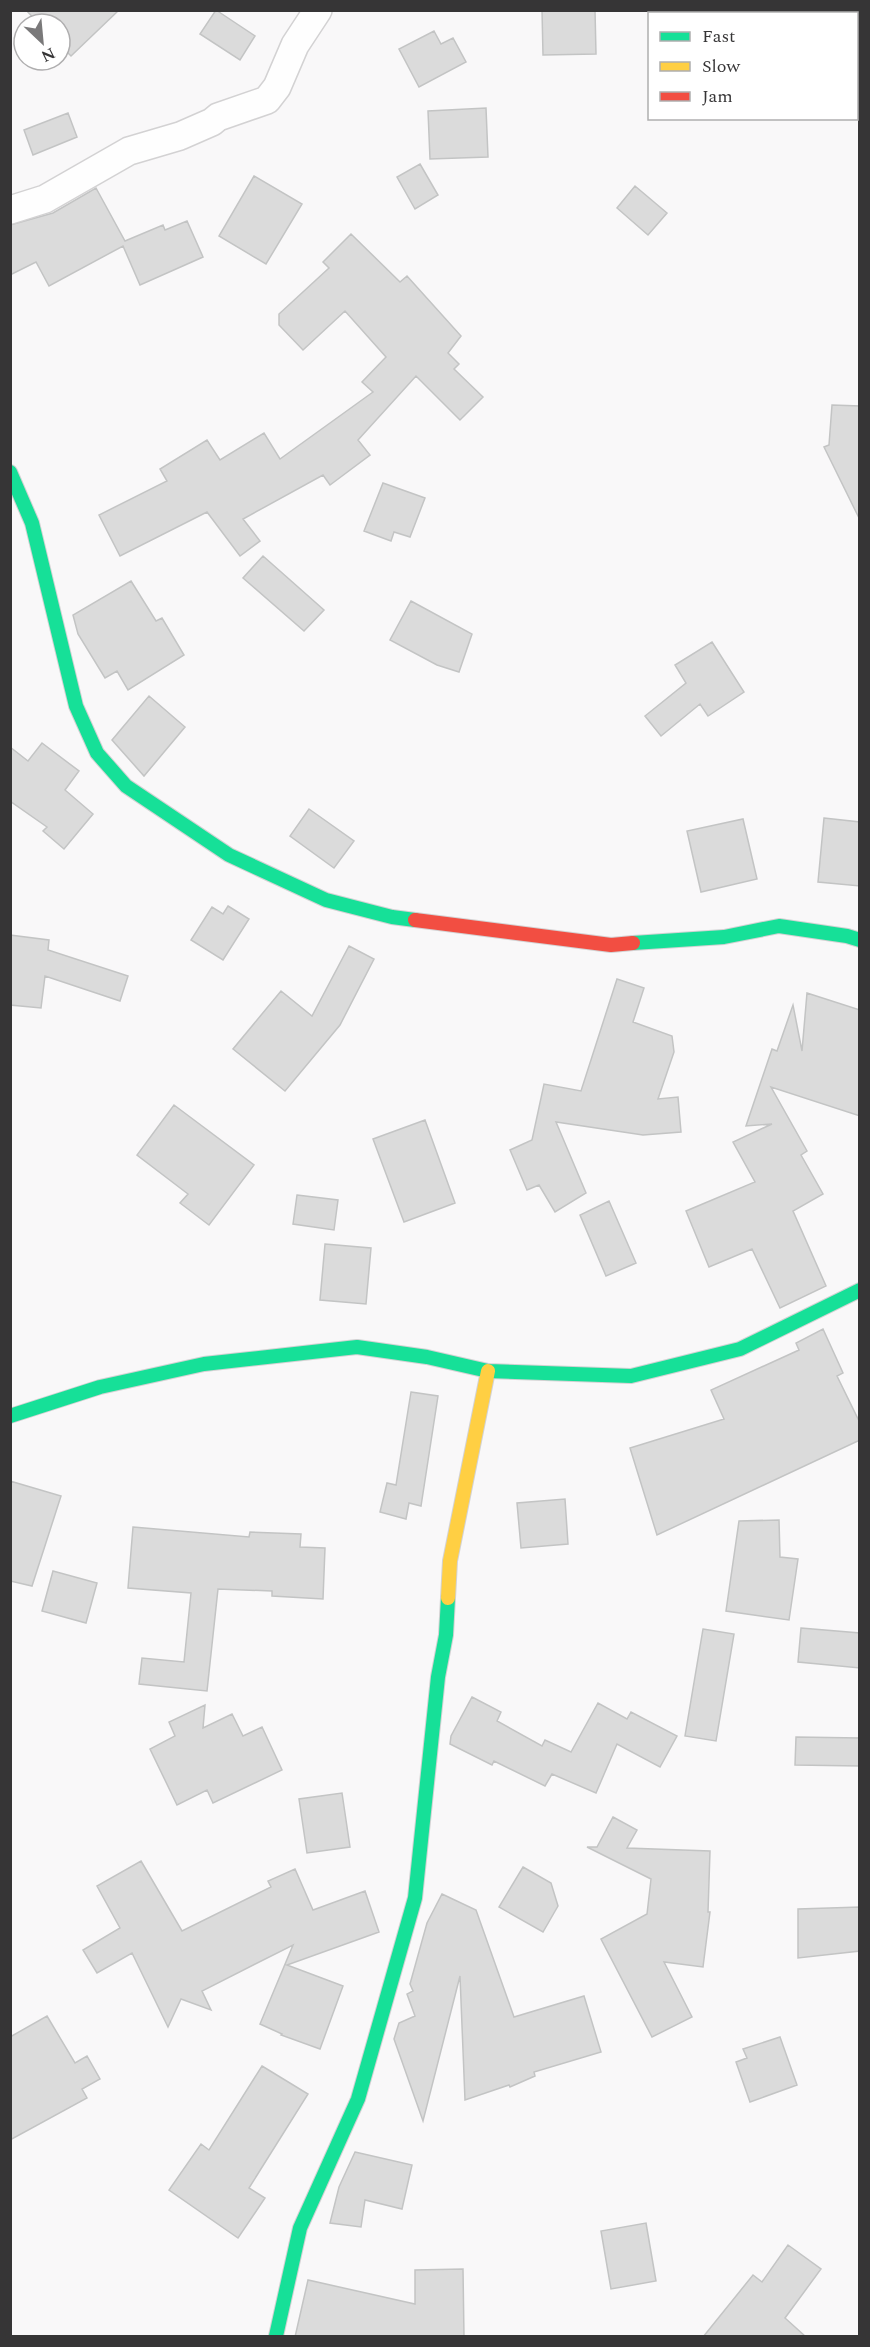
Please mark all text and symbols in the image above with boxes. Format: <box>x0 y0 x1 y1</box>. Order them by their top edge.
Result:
north arrow <box>12 12 72 72</box>
legend <box>648 12 858 120</box>
text: Fast <box>702 23 735 50</box>
text: N <box>37 41 59 68</box>
text: Slow <box>702 53 741 80</box>
text: Jam <box>702 83 733 110</box>

